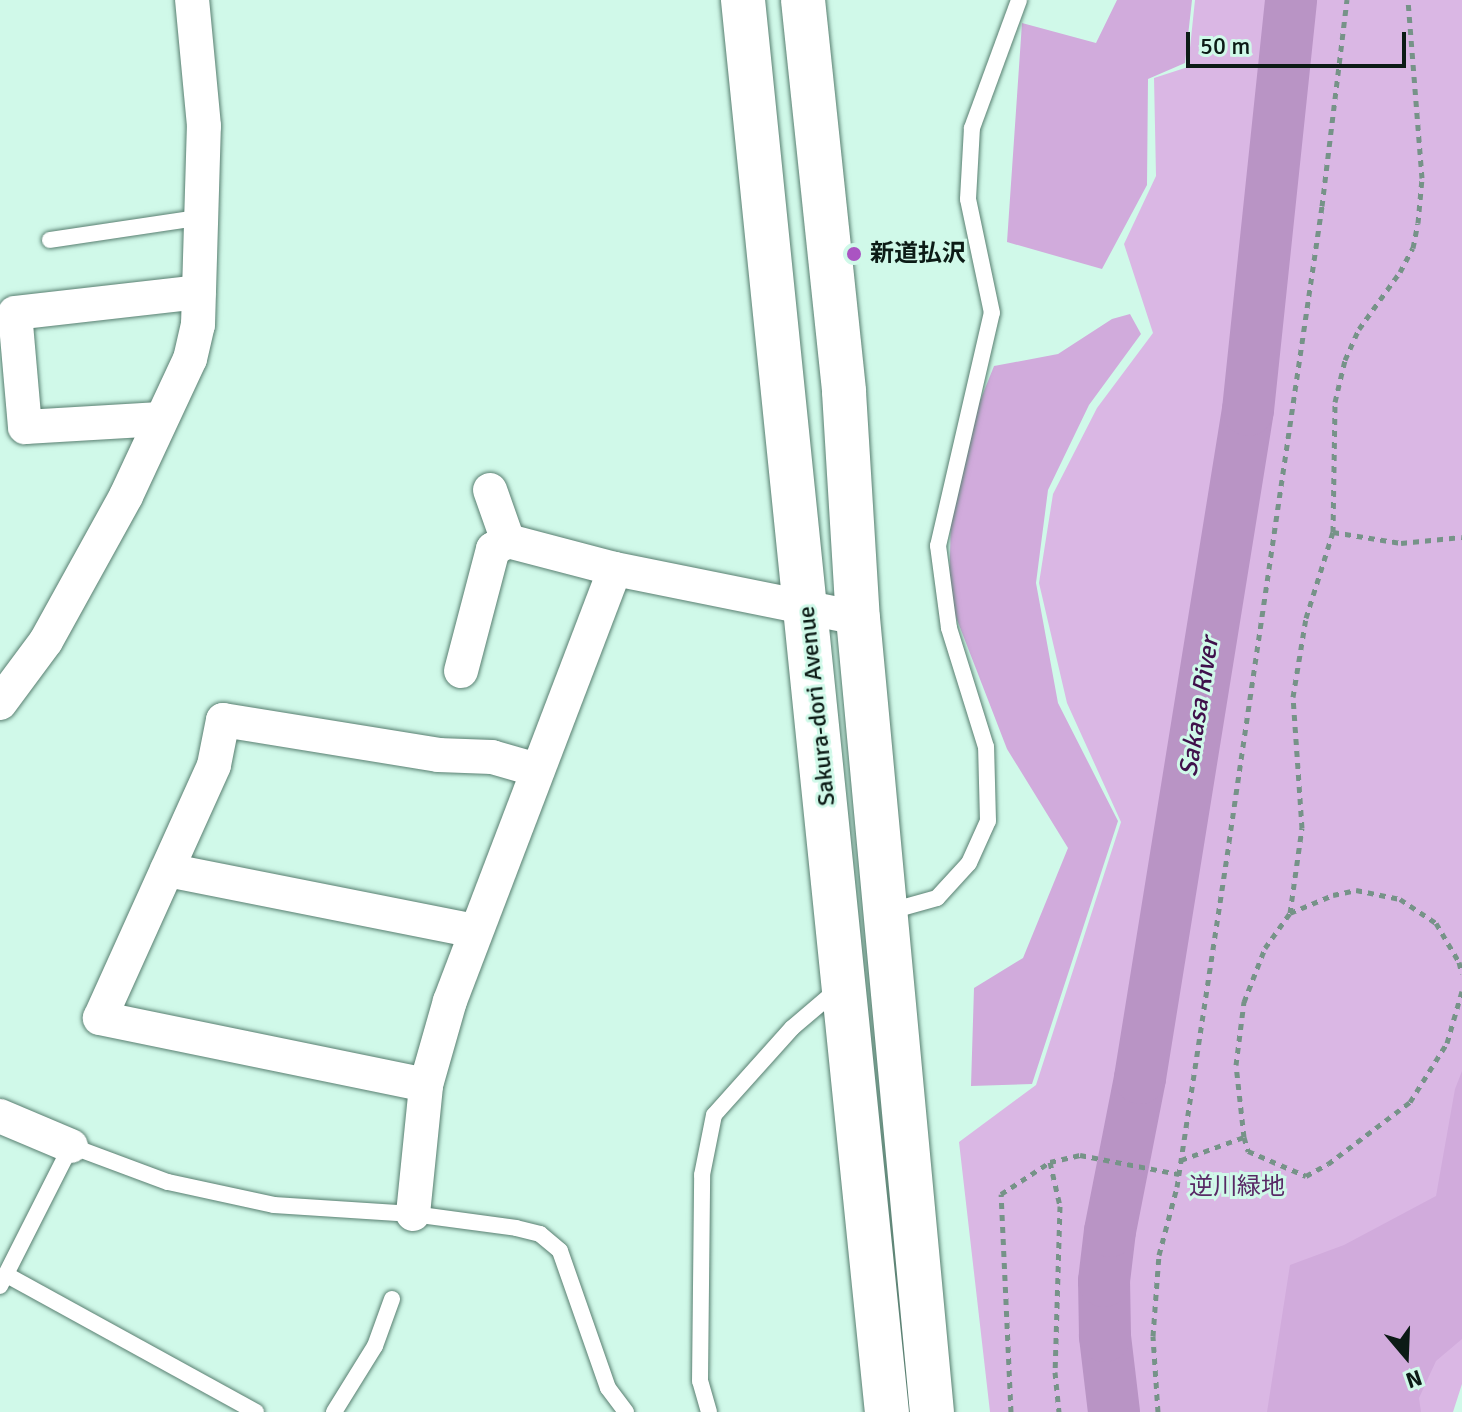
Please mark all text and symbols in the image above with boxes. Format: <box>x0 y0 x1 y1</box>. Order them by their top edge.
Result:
scale bar <box>1190 16 1410 66</box>
text: 50 m <box>1200 31 1250 61</box>
place label: 新道払沢 <box>870 240 966 268</box>
marker: 新道払沢 <box>845 245 863 263</box>
street label: Sakura-dori Avenue <box>792 605 842 807</box>
water label: Sakasa River <box>1174 635 1226 779</box>
park label: 逆川緑地 <box>1189 1173 1285 1201</box>
north arrow <box>1366 1316 1446 1396</box>
text: N <box>1402 1364 1426 1394</box>

